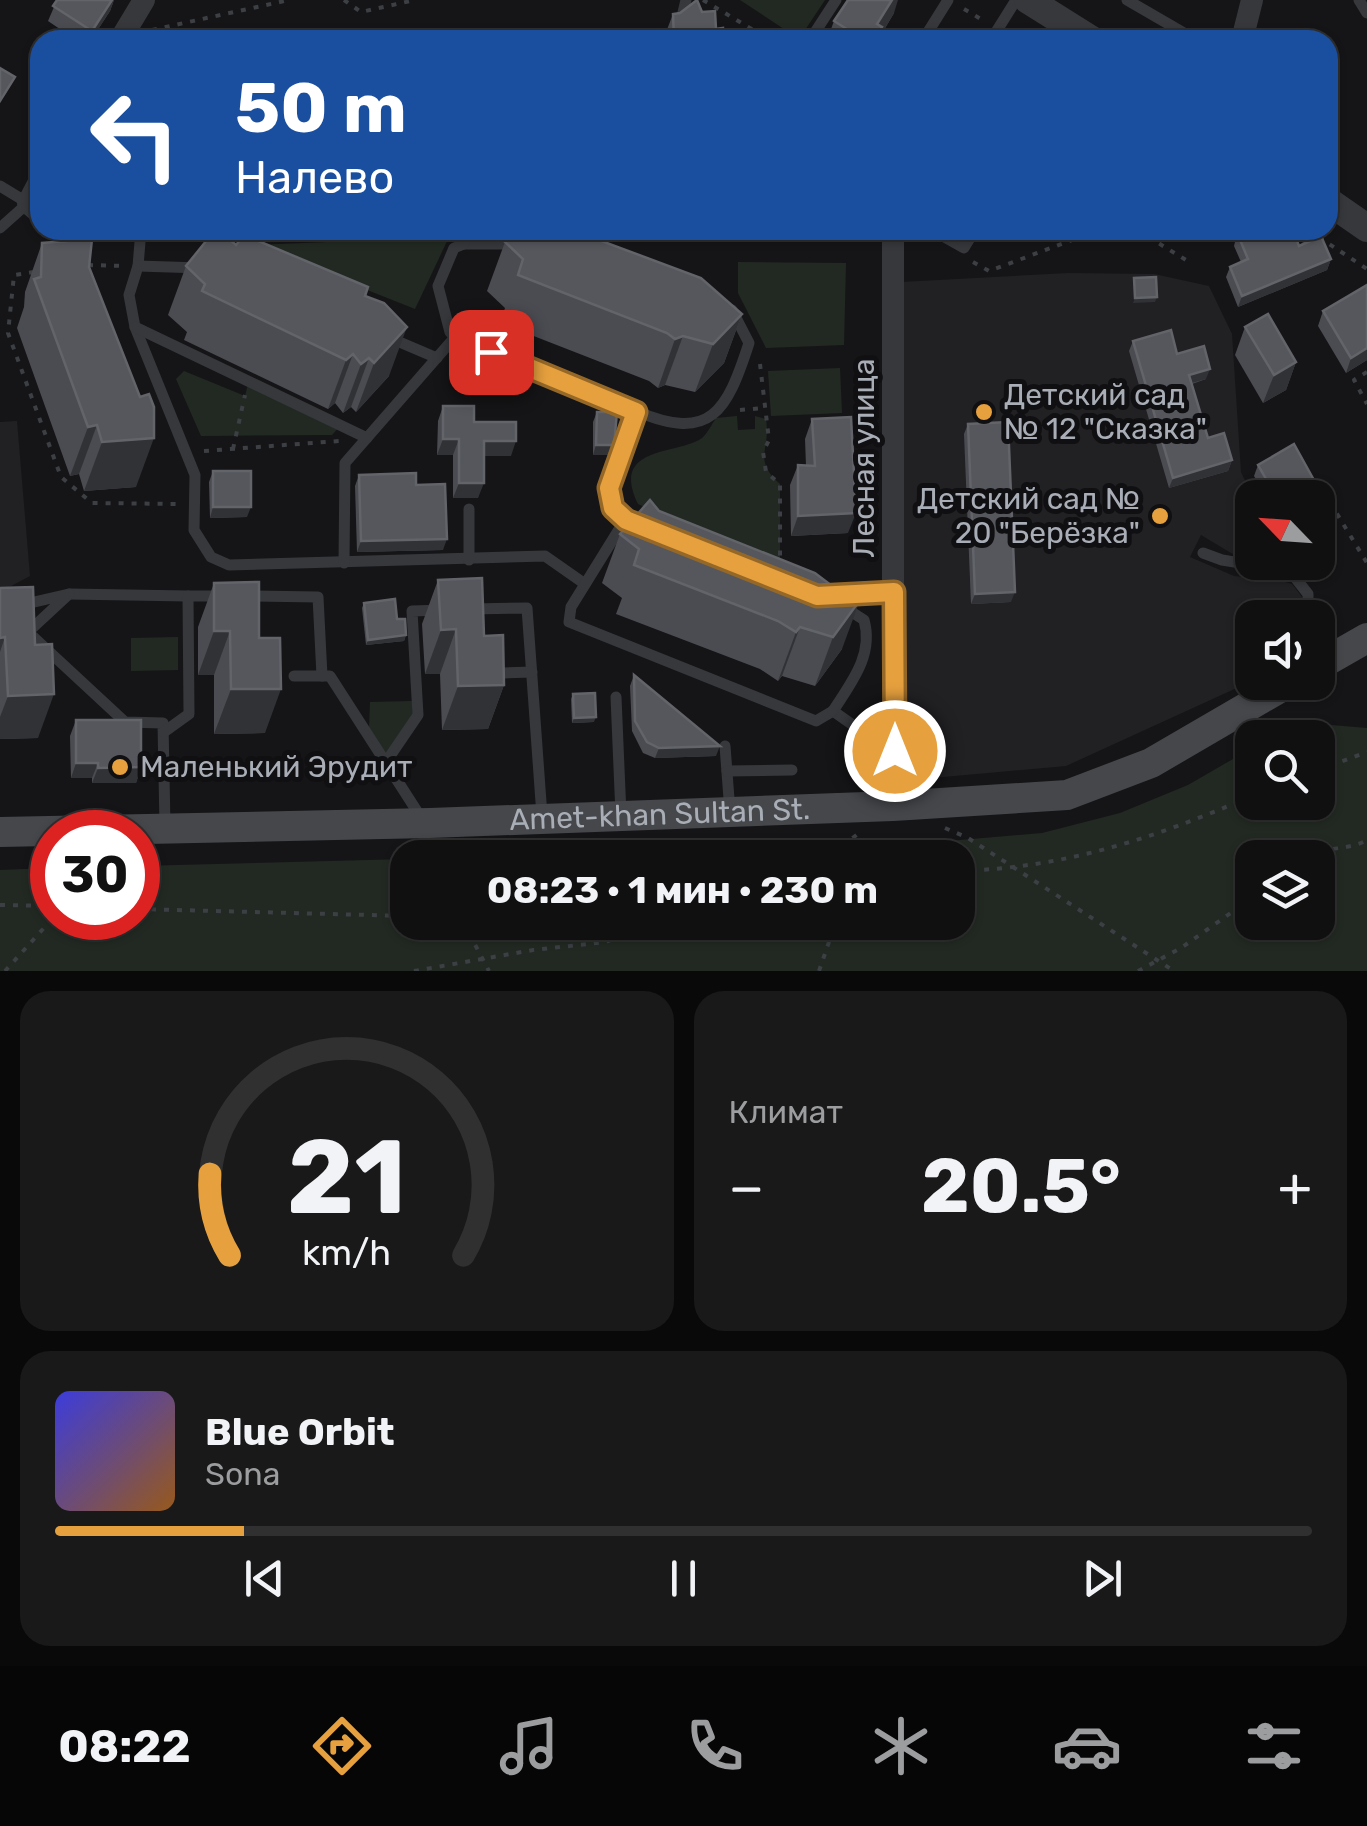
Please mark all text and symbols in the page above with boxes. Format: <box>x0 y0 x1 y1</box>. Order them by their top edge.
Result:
text: 50 m <box>235 67 407 150</box>
icon: left <box>70 70 200 200</box>
text: Налево <box>235 151 394 204</box>
pin <box>449 310 534 395</box>
icon: arrive <box>464 325 519 380</box>
street label: Лесная улица <box>846 358 882 558</box>
place label: Детский сад № 12 "Сказка" <box>1004 377 1207 447</box>
marker: Детский сад № 12 "Сказка" <box>973 401 995 423</box>
north arrow <box>1235 480 1335 580</box>
map controls <box>1235 480 1335 940</box>
place label: Детский сад № 20 "Берёзка" <box>917 481 1140 551</box>
marker: Детский сад № 20 "Берёзка" <box>1149 505 1171 527</box>
button: sound <box>1235 600 1335 700</box>
position arrow <box>843 699 947 803</box>
button: search <box>1235 720 1335 820</box>
place label: Маленький Эрудит <box>140 749 412 785</box>
marker: Маленький Эрудит <box>109 756 131 778</box>
street label: Amet-khan Sultan St. <box>509 791 811 838</box>
speed limit sign: 30 <box>30 810 160 940</box>
button: layers <box>1235 840 1335 940</box>
text: 08:23 · 1 мин · 230 m <box>487 867 878 913</box>
text: Климат <box>729 1093 843 1131</box>
text: 21 <box>287 1116 406 1239</box>
text: 20.5° <box>921 1142 1121 1231</box>
text: − <box>729 1155 764 1220</box>
text: + <box>1278 1155 1312 1220</box>
text: km/h <box>302 1232 391 1274</box>
text: Blue Orbit <box>205 1409 395 1455</box>
text: Sona <box>205 1455 280 1493</box>
icon: previous <box>237 1551 292 1606</box>
icon: pause <box>656 1551 711 1606</box>
icon: next <box>1075 1551 1130 1606</box>
icon: directions <box>307 1711 377 1781</box>
icon: music <box>494 1711 564 1781</box>
icon: phone <box>680 1711 750 1781</box>
icon: climate <box>866 1711 936 1781</box>
icon: car <box>1052 1711 1122 1781</box>
icon: filters <box>1239 1711 1309 1781</box>
text: 08:22 <box>58 1720 191 1773</box>

